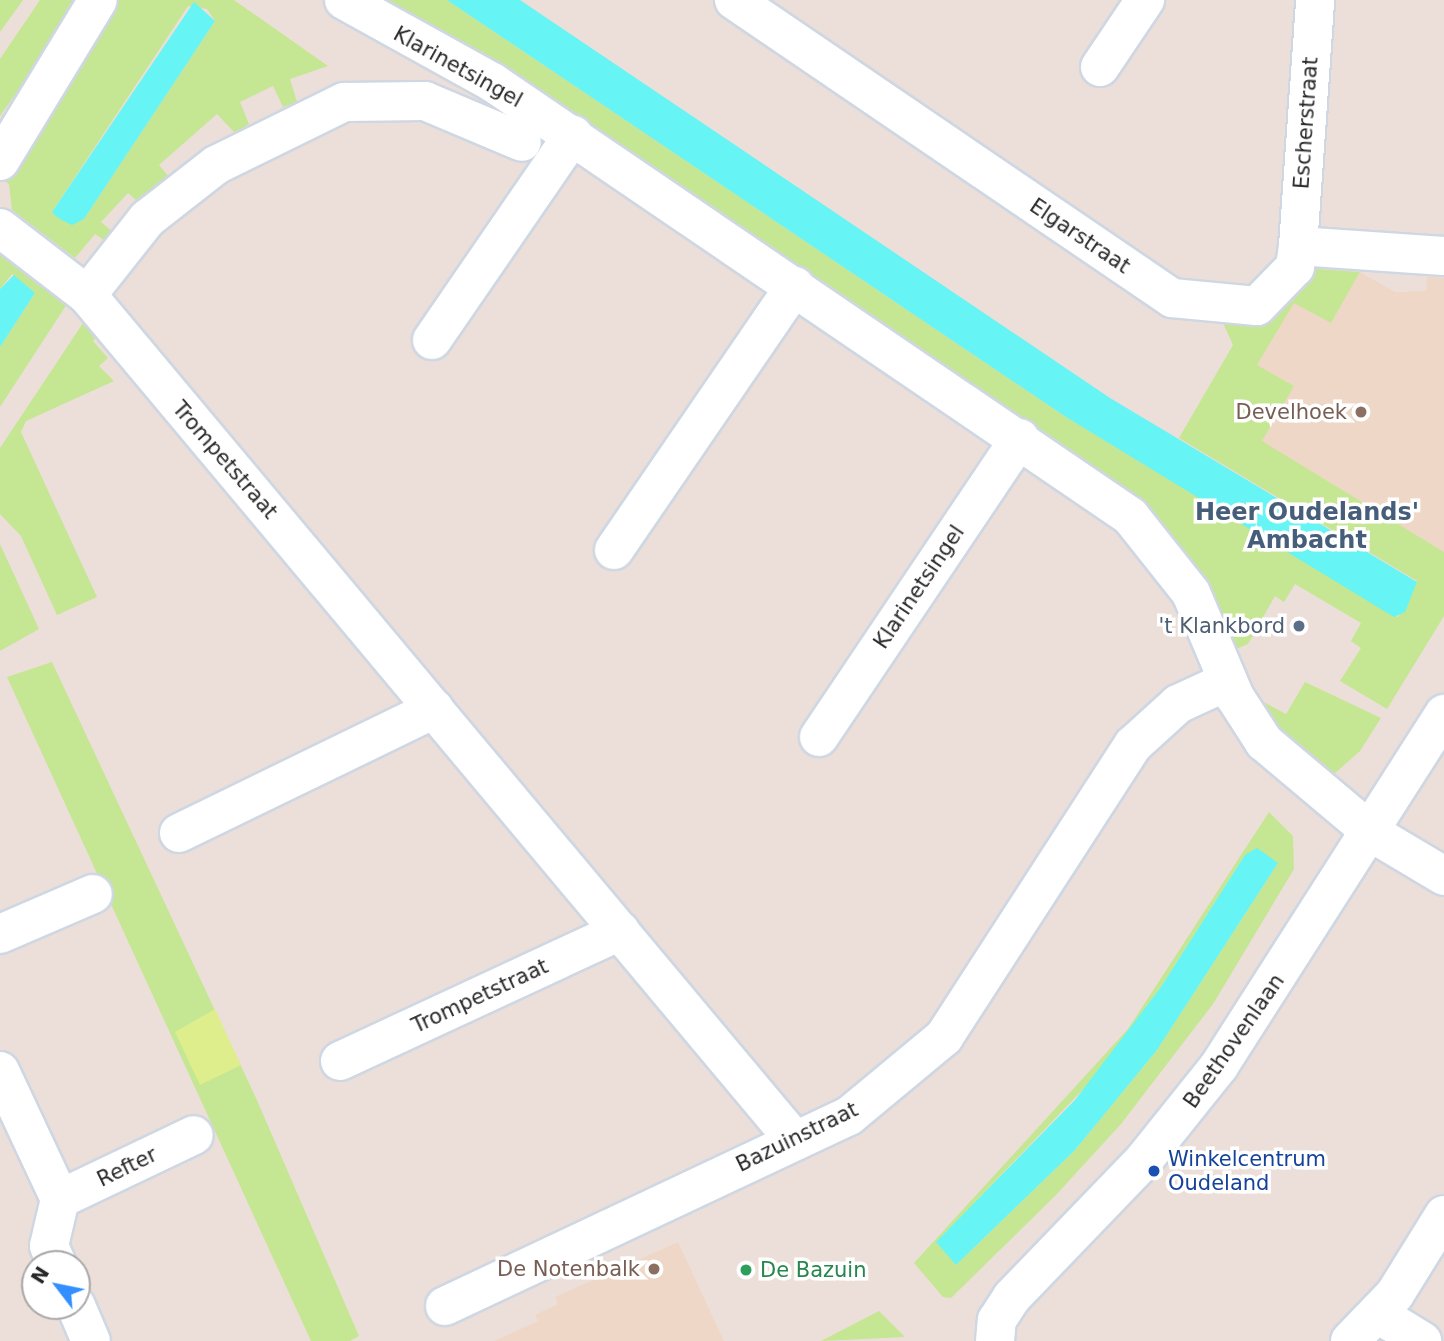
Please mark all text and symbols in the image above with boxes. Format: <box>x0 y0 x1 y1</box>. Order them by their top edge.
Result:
street label: Klarinetsingel <box>389 21 527 113</box>
street label: Escherstraat <box>1289 56 1323 190</box>
street label: Elgarstraat <box>1025 193 1135 279</box>
street label: Trompetstraat <box>167 396 283 524</box>
place label: Develhoek <box>1235 399 1347 425</box>
marker: Develhoek <box>1353 404 1369 420</box>
district label: Heer Oudelands' Ambacht <box>1195 499 1419 555</box>
street label: Klarinetsingel <box>868 520 970 654</box>
place label: 't Klankbord <box>1159 613 1285 639</box>
marker: 't Klankbord <box>1291 618 1307 634</box>
street label: Trompetstraat <box>408 953 552 1039</box>
street label: Beethovenlaan <box>1178 969 1290 1113</box>
street label: Bazuinstraat <box>732 1097 862 1177</box>
street label: Refter <box>93 1142 161 1192</box>
place label: Winkelcentrum Oudeland <box>1168 1146 1326 1196</box>
marker: Winkelcentrum Oudeland <box>1146 1163 1162 1179</box>
north arrow <box>21 1250 91 1320</box>
place label: De Notenbalk <box>497 1256 640 1282</box>
place label: De Bazuin <box>760 1257 867 1283</box>
marker: De Notenbalk <box>646 1261 662 1277</box>
text: N <box>26 1262 53 1288</box>
marker: De Bazuin <box>738 1262 754 1278</box>

